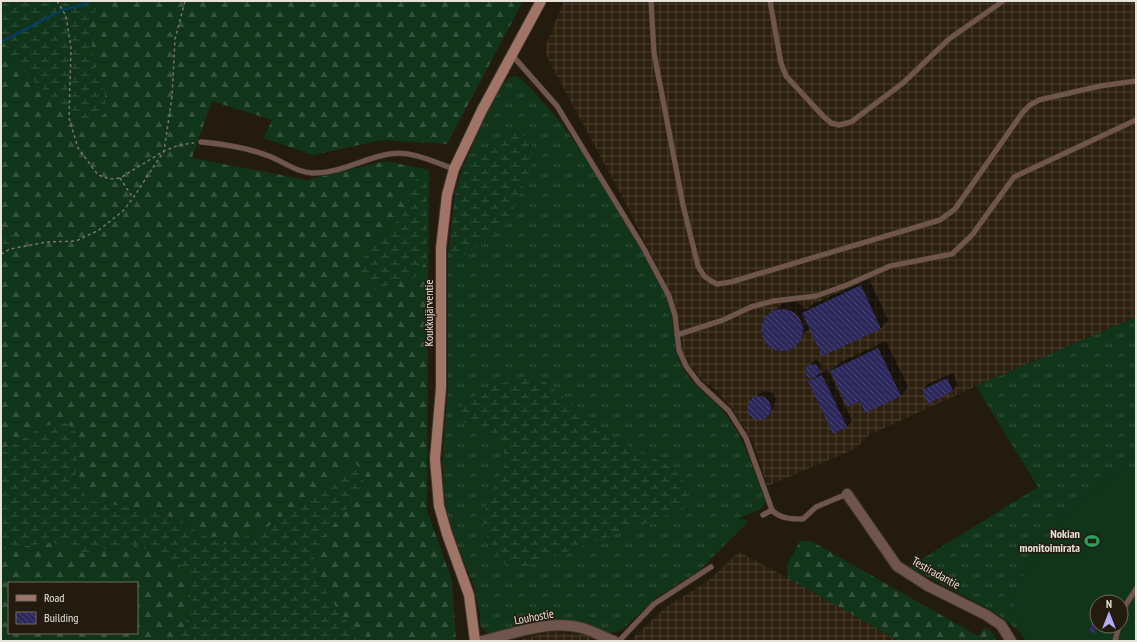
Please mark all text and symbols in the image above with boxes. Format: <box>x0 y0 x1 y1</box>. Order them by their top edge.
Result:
street label: Koukkujärventie <box>421 280 436 346</box>
place label: Nokian monitoimirata <box>1020 526 1080 555</box>
sports icon: Nokian monitoimirata <box>1083 532 1101 550</box>
street label: Testiradantie <box>909 553 963 592</box>
legend <box>8 582 138 634</box>
text: Road <box>44 590 64 605</box>
north arrow <box>1089 594 1129 634</box>
text: N <box>1106 597 1112 611</box>
street label: Louhostie <box>513 606 555 627</box>
text: Building <box>44 610 79 625</box>

